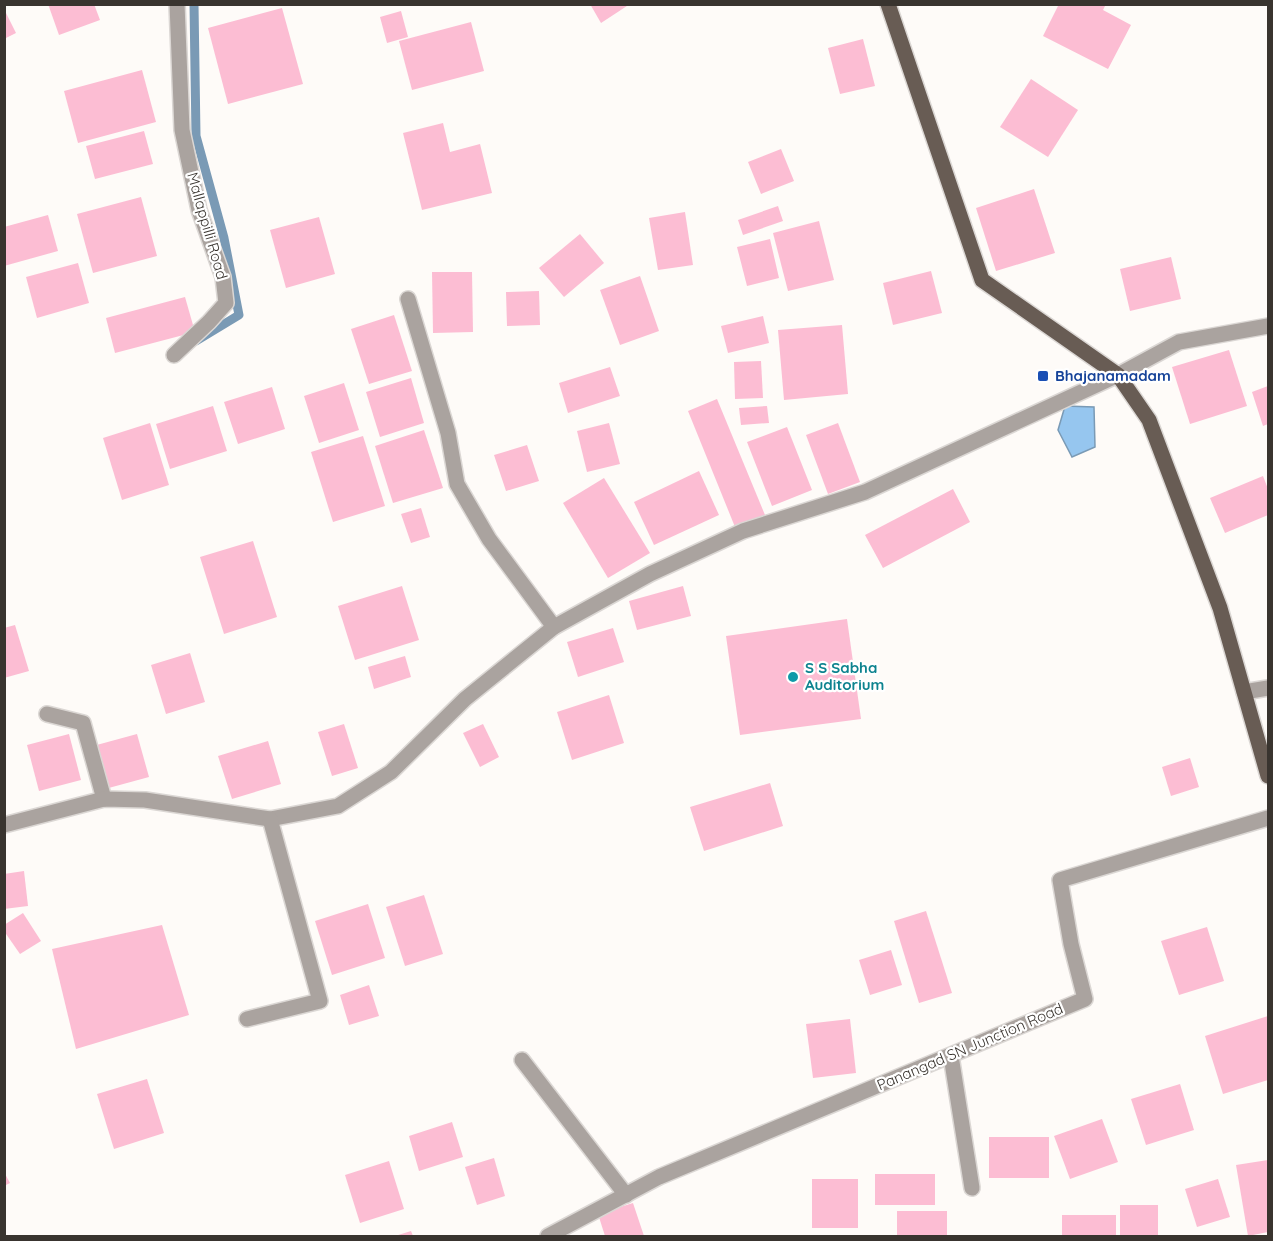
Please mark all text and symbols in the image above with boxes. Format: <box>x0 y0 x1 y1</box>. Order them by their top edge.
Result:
street label: Mallappilli Road <box>183 170 232 281</box>
place label: Bhajanamadam <box>1055 366 1171 385</box>
marker: Bhajanamadam <box>1036 369 1050 383</box>
place label: S S Sabha Auditorium <box>805 658 884 694</box>
marker: S S Sabha Auditorium <box>786 670 800 684</box>
street label: Panangad SN Junction Road <box>874 999 1066 1094</box>

